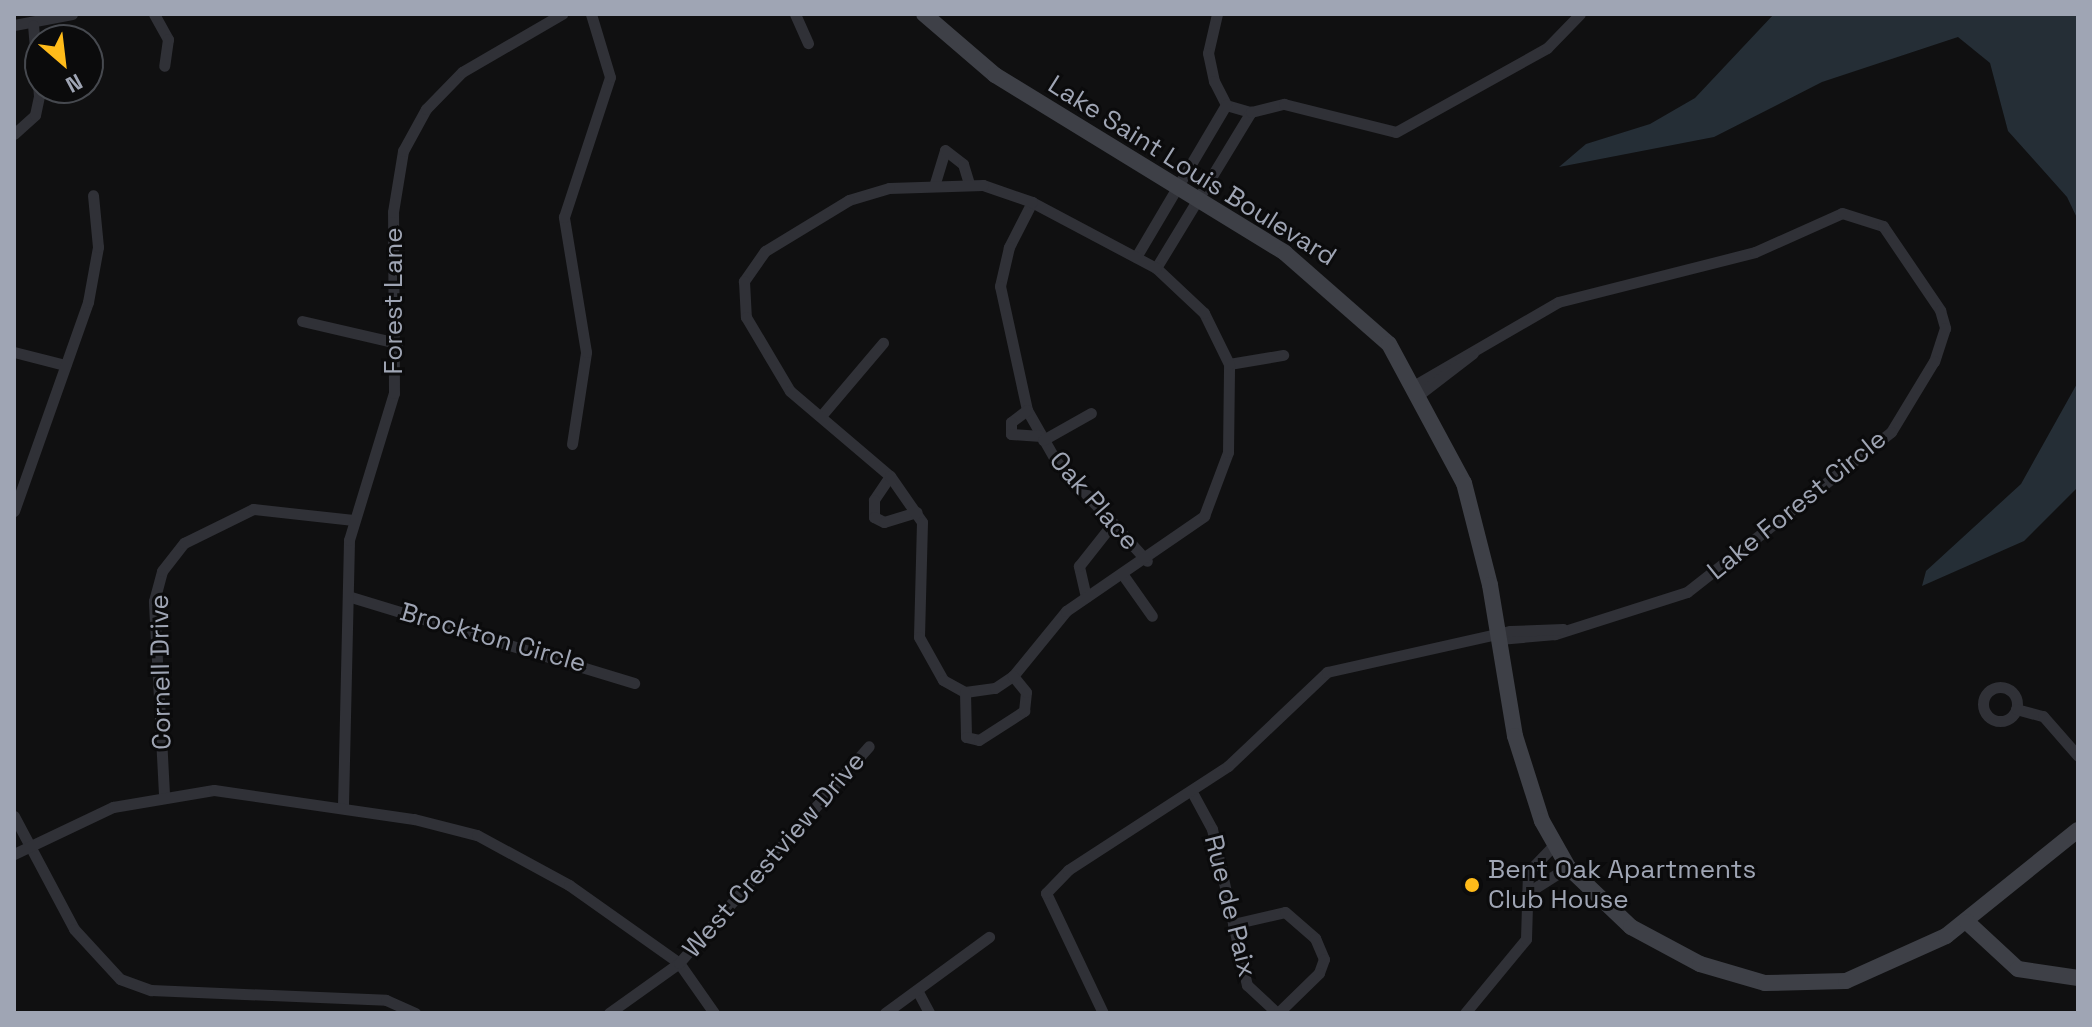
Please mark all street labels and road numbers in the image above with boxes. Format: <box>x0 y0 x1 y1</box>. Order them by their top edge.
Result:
street label: Lake Saint Louis Boulevard <box>1042 69 1342 273</box>
street label: Forest Lane <box>378 227 410 375</box>
street label: Lake Forest Circle <box>1701 423 1893 587</box>
street label: Oak Place <box>1043 445 1145 557</box>
street label: Cornell Drive <box>144 594 178 750</box>
street label: Brockton Circle <box>396 597 590 679</box>
street label: West Crestview Drive <box>676 746 872 964</box>
street label: Rue de Paix <box>1197 832 1263 980</box>

